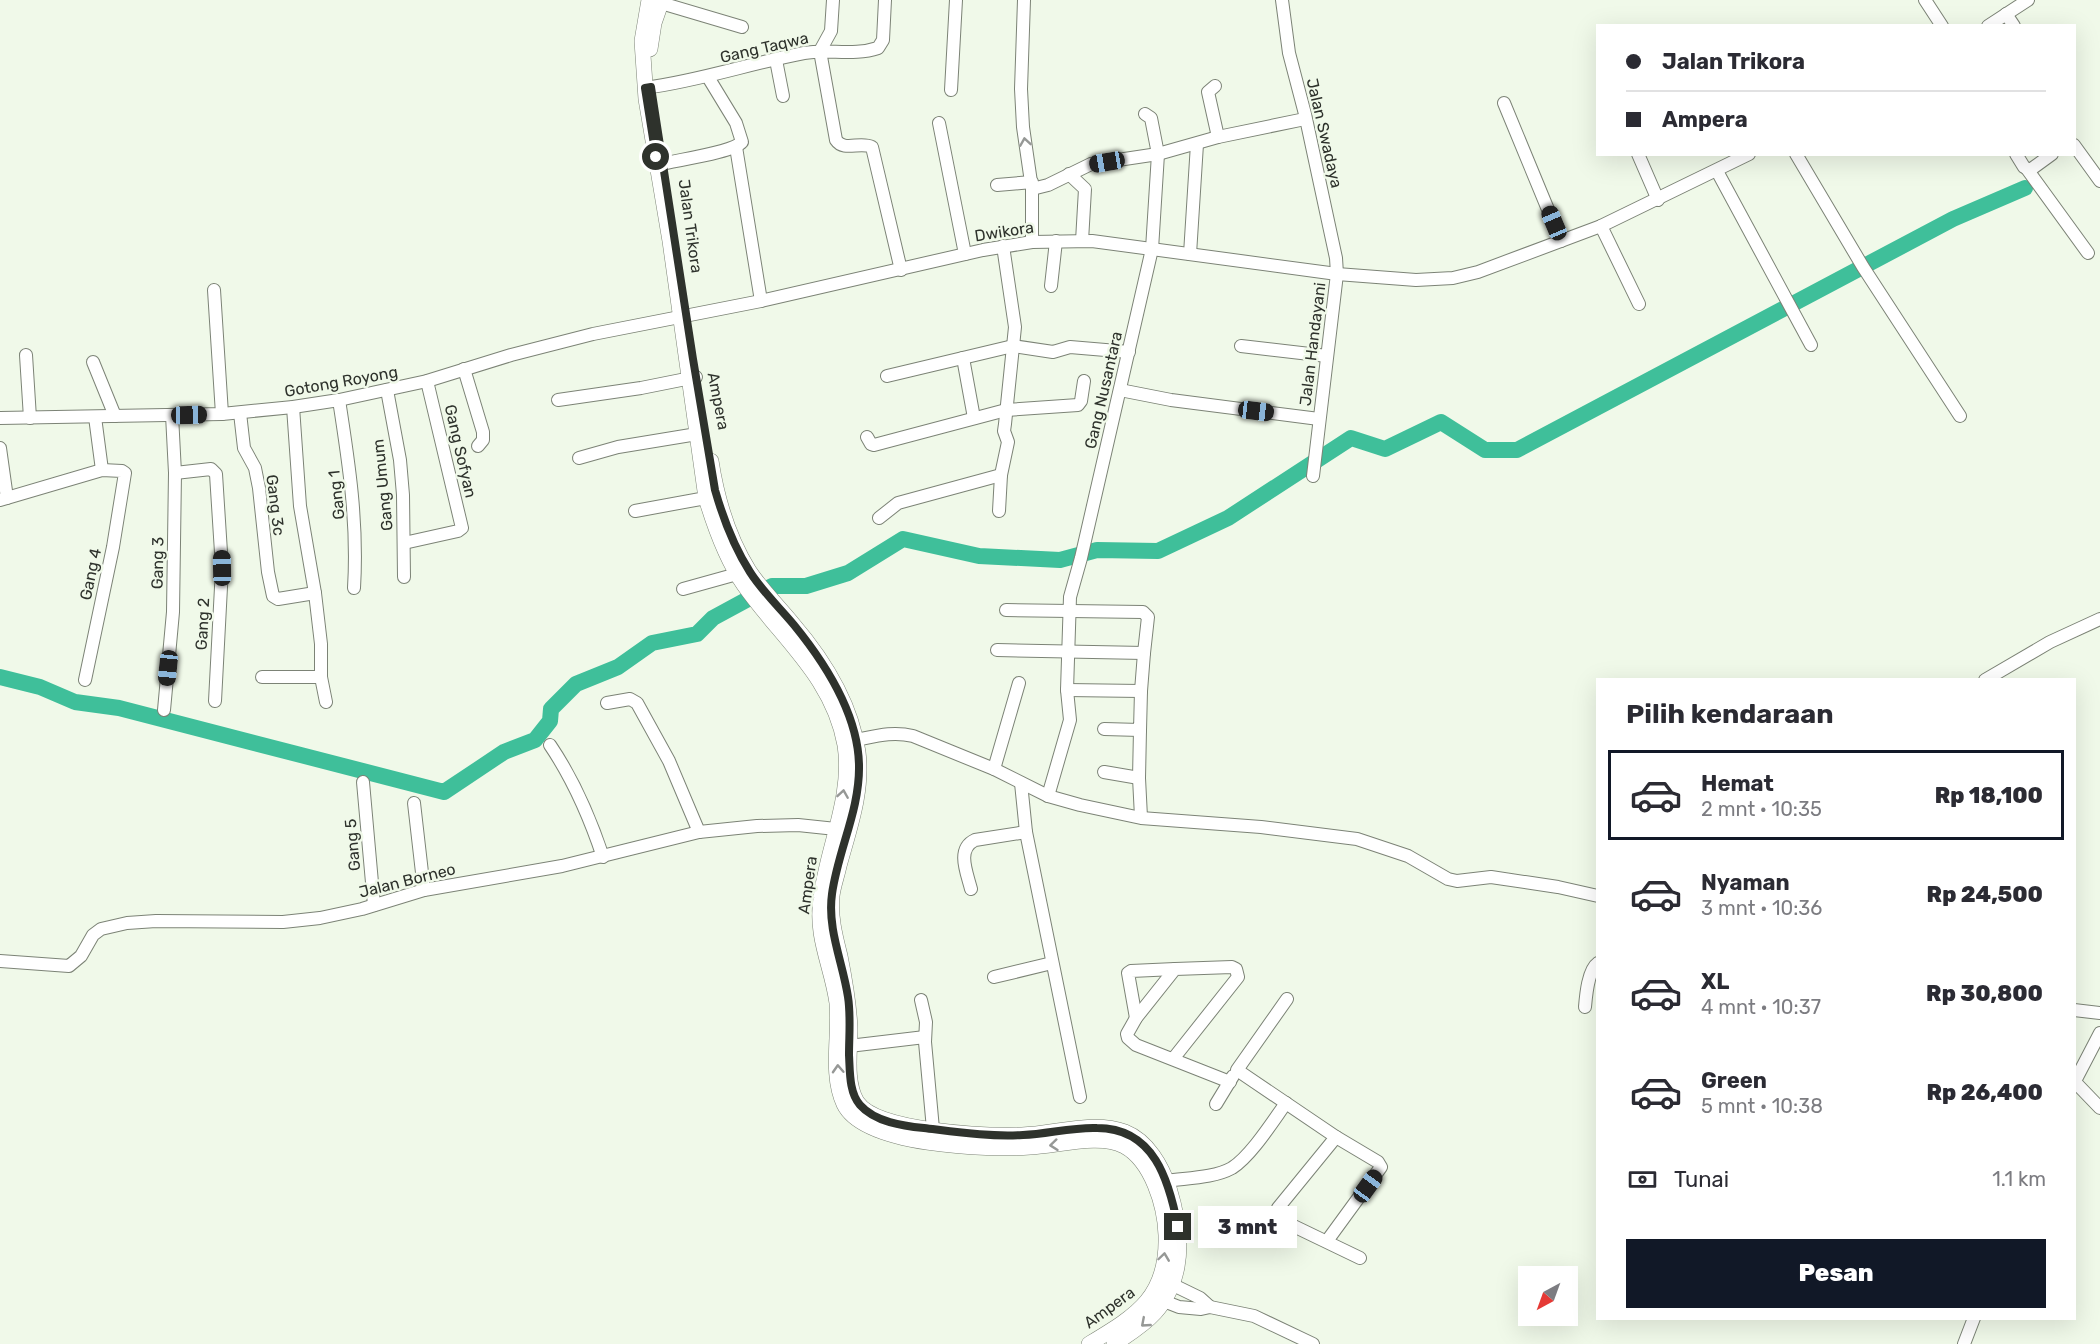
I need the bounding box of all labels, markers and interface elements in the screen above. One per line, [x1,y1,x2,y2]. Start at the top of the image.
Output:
street label: Gang Taqwa [718,28,810,67]
text: Jalan Trikora [1662,48,1805,75]
street label: Jalan Swadaya [1303,76,1346,190]
text: Ampera [1662,106,1748,133]
one-way arrow [1020,137,1032,147]
route start [642,143,669,170]
car [1088,150,1126,174]
street label: Jalan Trikora [675,178,706,274]
car [1539,203,1569,243]
street label: Dwikora [973,217,1035,246]
street label: Jalan Handayani [1295,281,1329,407]
street label: Gang Nusantara [1081,329,1126,451]
street label: Gotong Royong [283,362,399,401]
street label: Ampera [704,371,733,431]
car [1237,400,1275,422]
street label: Gang Sofyan [441,403,480,500]
car [171,406,207,424]
street label: Gang Umum [368,438,397,532]
street label: Gang 1 [324,469,349,521]
street label: Gang 3c [262,473,289,537]
street label: Gang 3 [148,537,167,589]
street label: Gang 4 [76,546,105,602]
car [213,550,231,586]
street label: Gang 2 [192,597,213,651]
car [157,649,179,687]
text: Pilih kendaraan [1626,698,1834,730]
icon: car [1629,768,1683,822]
text: Hemat [1701,770,1774,797]
text: Rp 18,100 [1935,782,2043,809]
one-way arrow [836,790,849,800]
text: 2 mnt · 10:35 [1701,797,1822,821]
street label: Gang 5 [341,818,364,872]
street label: Ampera [794,855,821,915]
street label: Jalan Borneo [357,859,457,902]
icon: car [1629,867,1683,921]
text: Nyaman [1701,869,1790,896]
text: Rp 24,500 [1927,881,2043,908]
text: 3 mnt · 10:36 [1701,896,1822,920]
icon: car [1629,966,1683,1020]
text: XL [1701,968,1729,995]
text: Rp 30,800 [1926,980,2043,1007]
text: 4 mnt · 10:37 [1701,995,1821,1019]
one-way arrow [831,1064,844,1073]
icon: car [1629,1065,1683,1119]
text: Green [1701,1067,1767,1094]
text: Rp 26,400 [1926,1079,2043,1106]
text: 5 mnt · 10:38 [1701,1094,1823,1118]
one-way arrow [1049,1138,1058,1151]
icon: cash [1626,1163,1659,1196]
car [1350,1166,1386,1206]
text: Tunai [1674,1166,1729,1193]
text: 1.1 km [1992,1167,2046,1191]
callout: 3 mnt [1199,1206,1298,1248]
route end [1164,1213,1191,1240]
text: 3 mnt [1218,1215,1277,1239]
button: Pesan [1626,1239,2046,1308]
one-way arrow [1157,1252,1170,1261]
north arrow [1518,1266,1578,1326]
map controls [1518,1266,1578,1326]
street label: Ampera [1080,1283,1138,1332]
one-way arrow [1141,1315,1152,1326]

